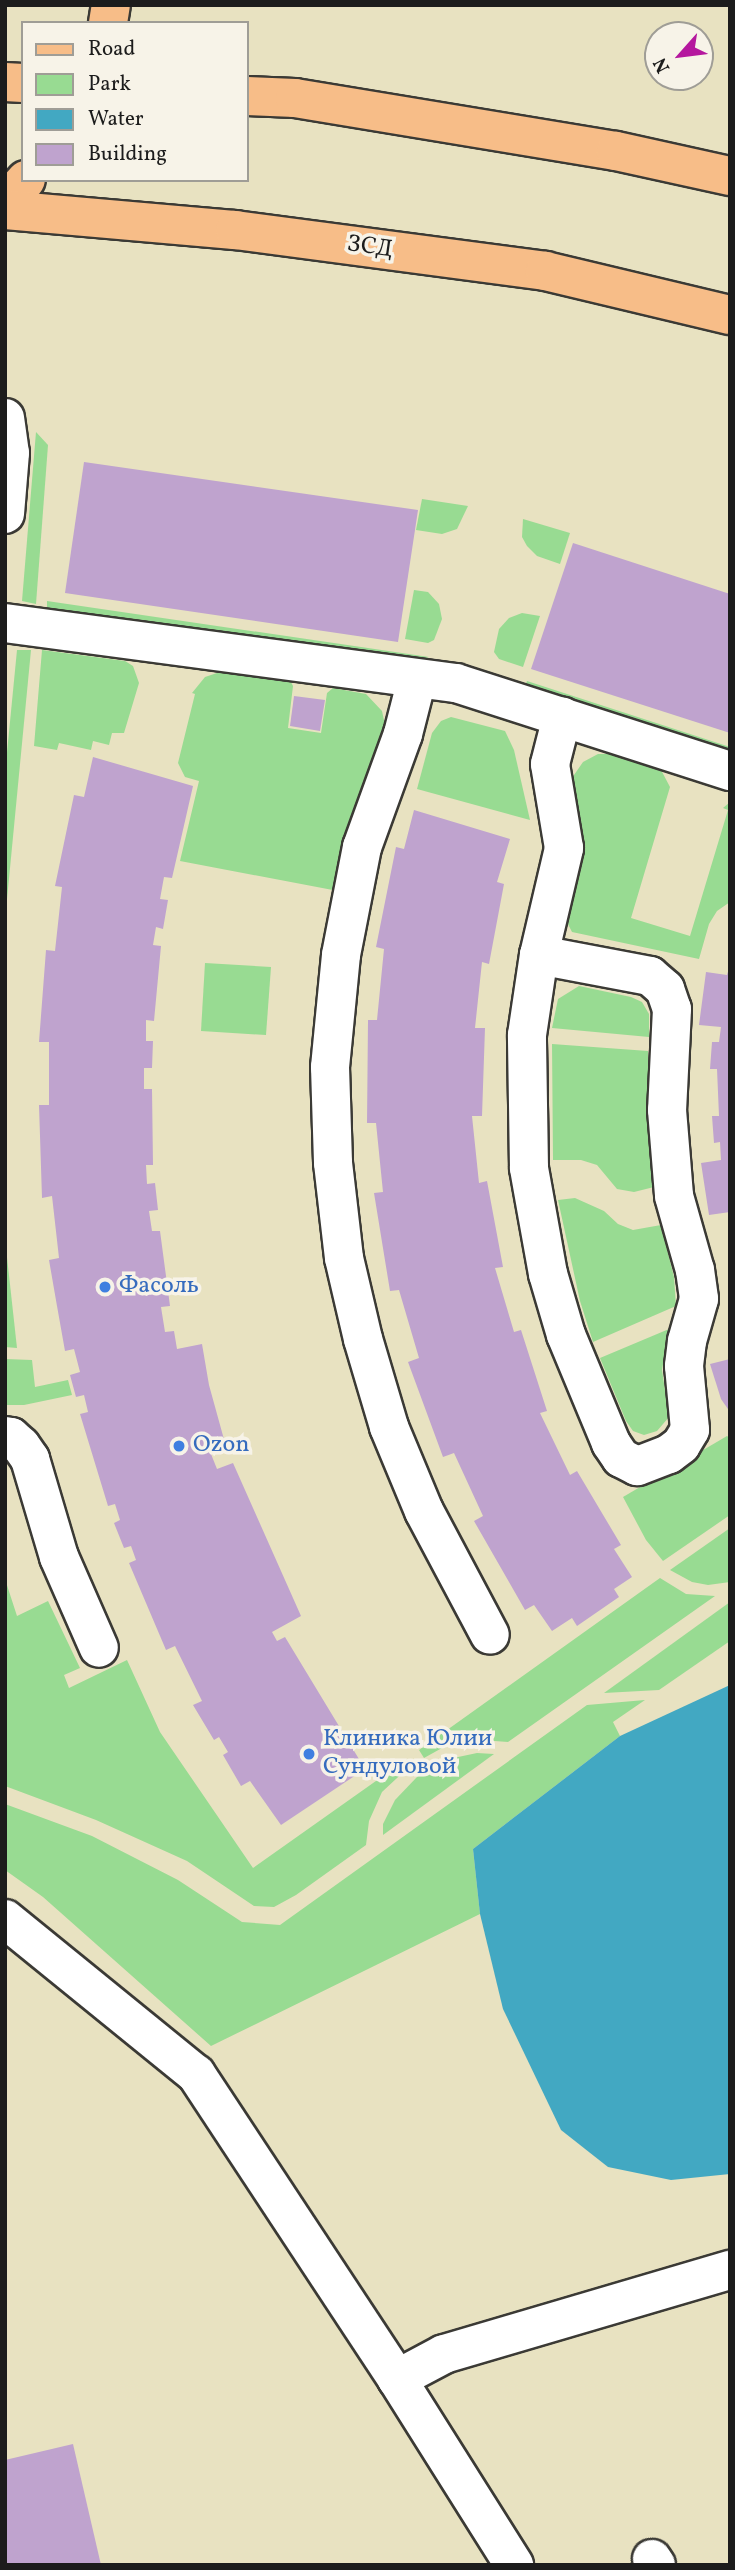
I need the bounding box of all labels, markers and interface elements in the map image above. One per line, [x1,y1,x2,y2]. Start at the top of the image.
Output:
legend [21,21,248,182]
north arrow [644,21,714,91]
text: Road [88,35,135,64]
text: N [648,53,677,77]
text: Park [88,70,131,99]
text: Water [88,105,144,134]
text: Building [88,140,167,169]
street label: ЗСД [345,231,395,265]
place label: Фасоль [119,1273,199,1301]
marker: Фасоль [97,1279,113,1295]
place label: Ozon [193,1432,250,1460]
marker: Ozon [171,1438,187,1454]
place label: Клиника Юлии Сундуловой [323,1726,492,1782]
marker: Клиника Юлии Сундуловой [301,1746,317,1762]

